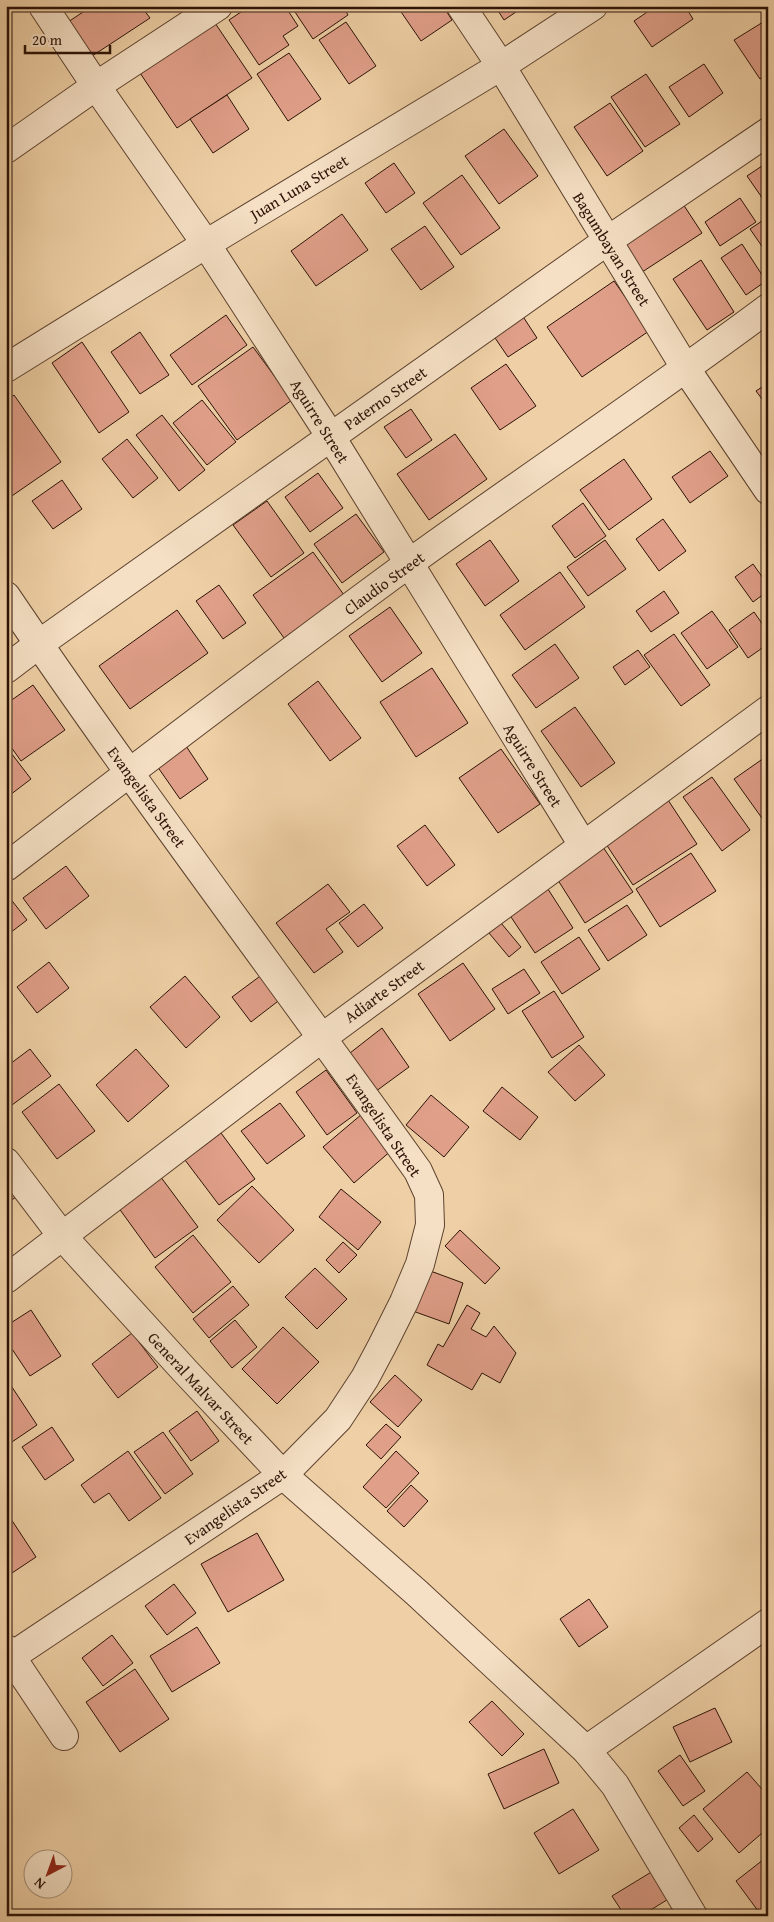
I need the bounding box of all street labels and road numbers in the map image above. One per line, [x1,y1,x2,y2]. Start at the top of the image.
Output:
street label: Juan Luna Street [244,148,353,227]
street label: Bagumbayan Street [567,187,657,311]
street label: Paterno Street [338,360,432,436]
street label: Aguirre Street [285,374,356,468]
street label: Claudio Street [339,545,430,621]
street label: Aguirre Street [498,718,569,812]
street label: Evangelista Street [102,741,192,853]
street label: Adiarte Street [339,953,429,1028]
street label: Evangelista Street [340,1068,428,1182]
street label: General Malvar Street [142,1326,260,1450]
street label: Evangelista Street [179,1461,291,1550]

